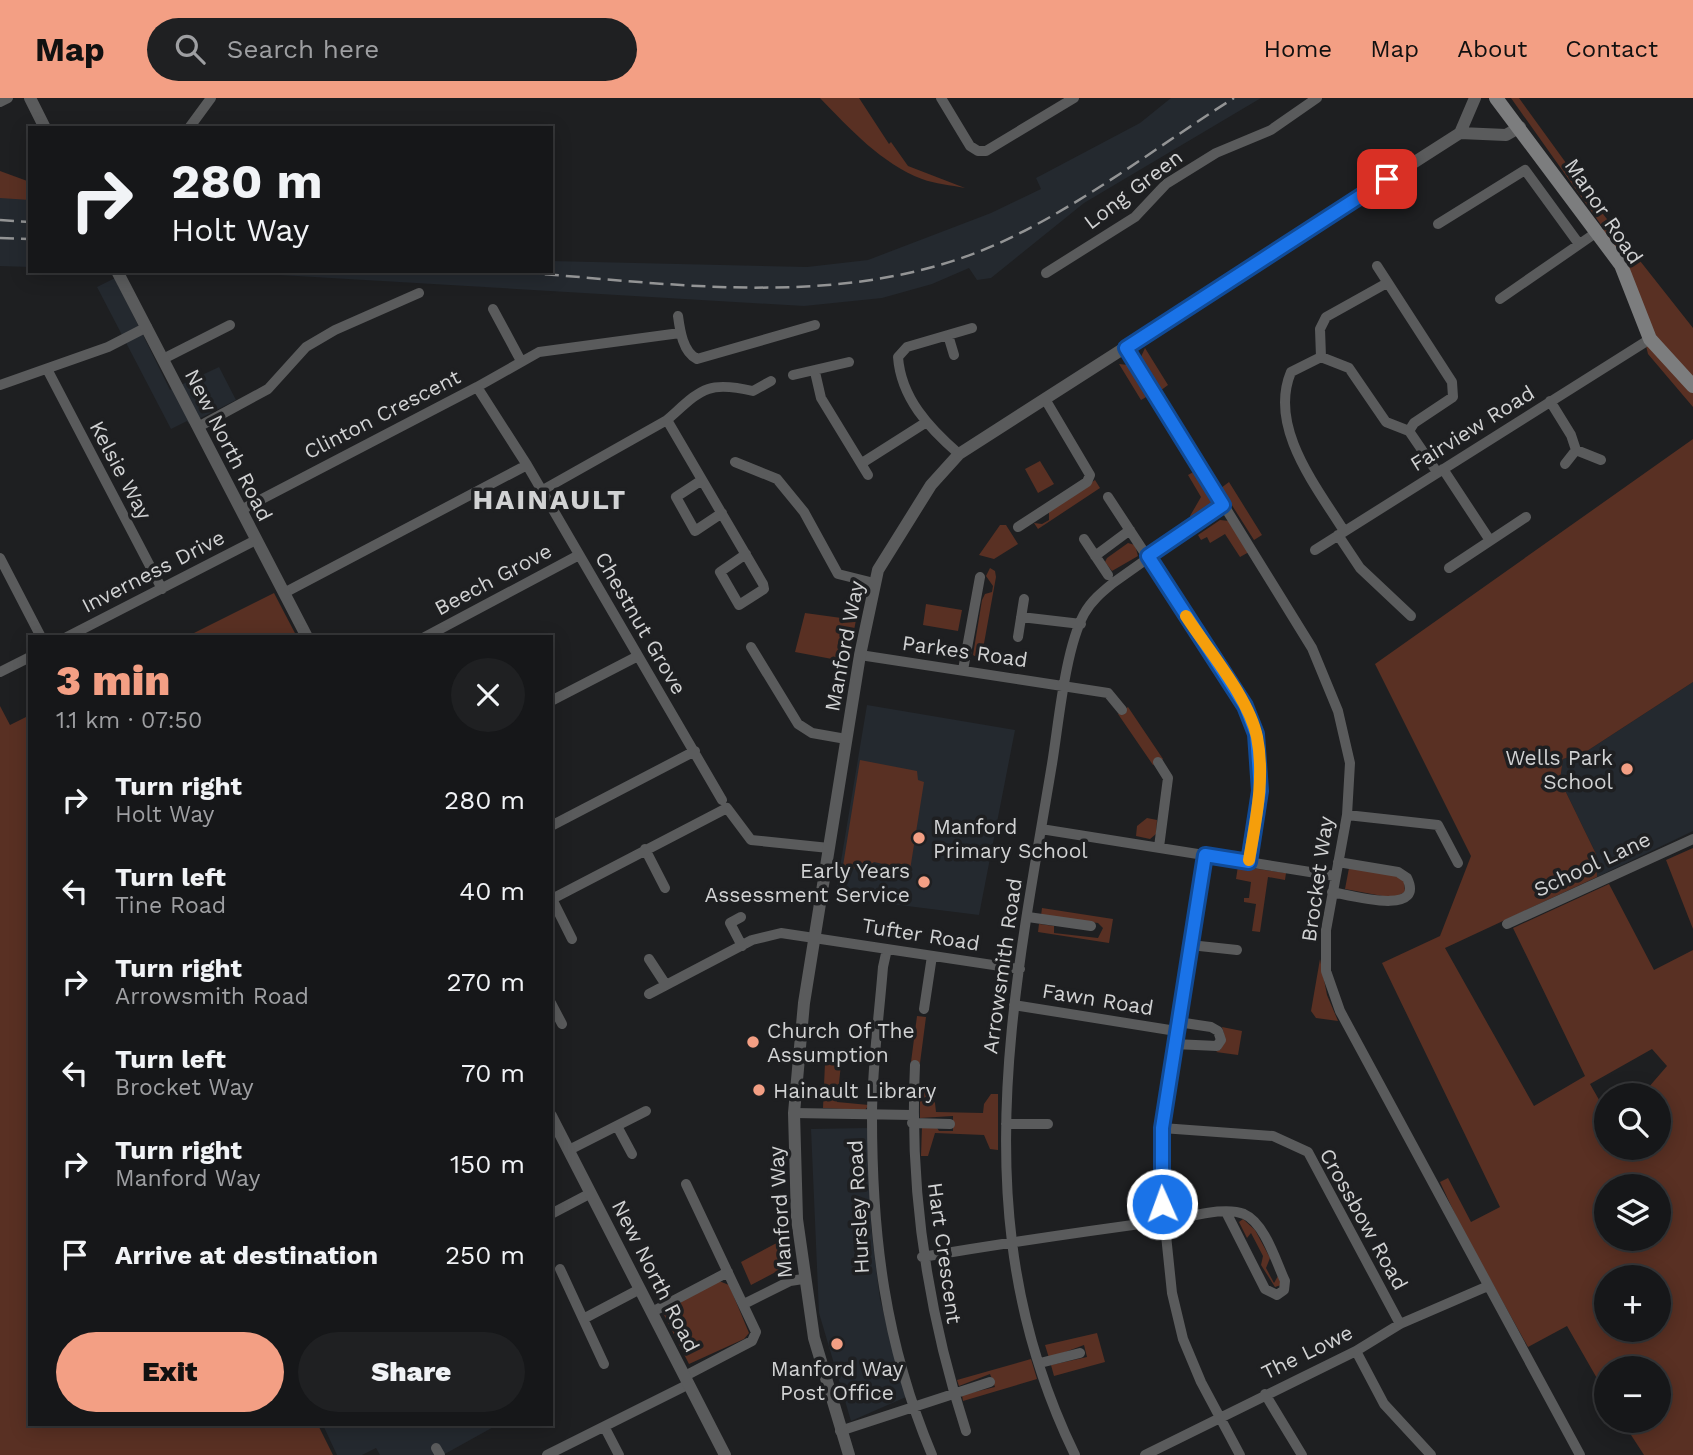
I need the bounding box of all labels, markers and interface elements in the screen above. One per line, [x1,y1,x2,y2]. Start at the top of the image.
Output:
search box [147,18,637,81]
text: Map [35,30,105,69]
icon: search [171,30,209,68]
text: Search here [227,34,379,64]
text: Home [1264,35,1332,63]
text: Map [1370,35,1419,63]
text: About [1457,35,1527,63]
text: Contact [1565,35,1658,63]
street label: Long Green [1079,144,1187,234]
pin [1357,149,1417,209]
text: 280 m [171,152,323,210]
icon: right [56,154,147,245]
street label: Manor Road [1560,154,1648,268]
icon: arrive [1368,160,1406,198]
text: Holt Way [171,211,309,249]
street label: Clinton Crescent [300,364,465,464]
street label: New North Road [180,365,278,525]
street label: Fairview Road [1405,380,1539,476]
street label: Kelsie Way [85,416,158,524]
district label: HAINAULT [473,483,627,516]
street label: Inverness Drive [77,524,229,618]
street label: Beech Grove [430,538,556,620]
street label: Chestnut Grove [590,547,692,699]
street label: Manford Way [819,578,869,713]
street label: Parkes Road [901,630,1029,672]
text: 3 min [56,656,170,705]
button: close [451,658,525,732]
text: 1.1 km · 07:50 [56,707,202,734]
place label: Wells Park School [1505,745,1614,794]
marker: Wells Park School [1619,761,1635,777]
text: Turn right [115,771,242,801]
icon: right [56,781,94,819]
text: 280 m [444,785,525,815]
text: Holt Way [115,801,214,828]
place label: Manford Primary School [933,814,1088,863]
street label: Brocket Way [1296,814,1338,943]
street label: School Lane [1530,826,1654,902]
marker: Manford Primary School [911,830,927,846]
place label: Early Years Assessment Service [704,858,910,907]
text: Turn left [115,862,226,892]
icon: left [56,872,94,910]
marker: Early Years Assessment Service [916,874,932,890]
text: 40 m [459,876,525,906]
street label: Arrowsmith Road [977,877,1027,1055]
text: Tine Road [115,892,226,919]
street label: Tufter Road [860,912,982,956]
text: Turn right [115,953,242,983]
icon: right [56,963,94,1001]
text: 270 m [446,967,525,997]
street label: Fawn Road [1041,978,1155,1020]
text: Arrowsmith Road [115,983,309,1010]
place label: Church Of The Assumption [767,1018,915,1067]
marker: Church Of The Assumption [745,1034,761,1050]
text: Turn left [115,1044,226,1074]
icon: left [56,1054,94,1092]
text: 70 m [461,1058,525,1088]
text: Brocket Way [115,1074,254,1101]
place label: Hainault Library [773,1078,937,1103]
marker: Hainault Library [751,1082,767,1098]
map controls [1594,1083,1671,1433]
button: search [1594,1083,1671,1160]
text: Turn right [115,1135,242,1165]
street label: Hursley Road [842,1139,874,1275]
street label: Crossbow Road [1315,1144,1413,1294]
icon: right [56,1145,94,1183]
street label: Manford Way [763,1145,797,1279]
text: 150 m [450,1149,525,1179]
text: Manford Way [115,1165,260,1192]
position arrow [1125,1167,1199,1241]
button: layers [1594,1174,1671,1251]
street label: Hart Crescent [923,1181,967,1325]
street label: New North Road [607,1196,705,1356]
icon: arrive [56,1236,94,1274]
text: Arrive at destination [115,1240,378,1270]
text: 250 m [445,1240,525,1270]
button: + [1594,1265,1671,1342]
street label: The Lowe [1257,1319,1357,1385]
button: Exit [56,1332,284,1412]
button: Share [298,1332,525,1412]
marker: Manford Way Post Office [829,1336,845,1352]
place label: Manford Way Post Office [771,1356,903,1405]
button: − [1594,1356,1671,1433]

